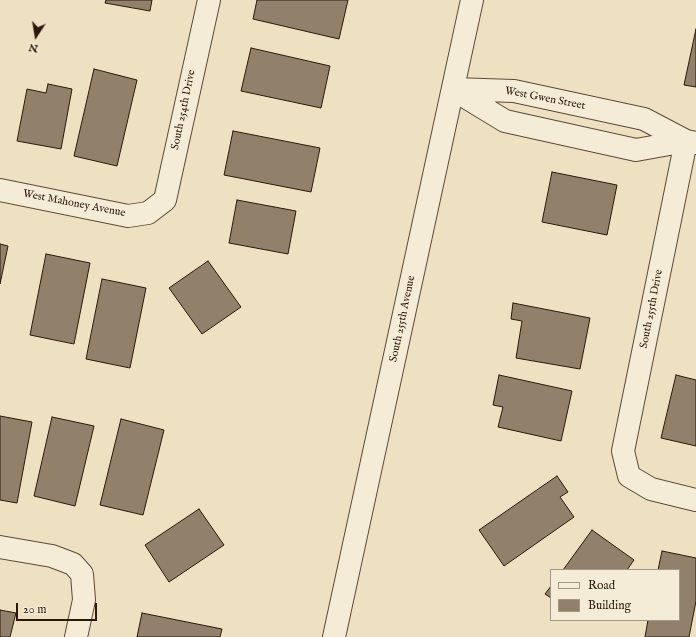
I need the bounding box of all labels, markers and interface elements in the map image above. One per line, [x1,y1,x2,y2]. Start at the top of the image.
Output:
north arrow [16,16,56,56]
text: N [27,40,40,56]
street label: South 254th Drive [169,69,199,151]
street label: West Gwen Street [504,85,586,113]
street label: West Mahoney Avenue [22,188,126,220]
street label: South 255th Drive [638,268,666,350]
street label: South 255th Avenue [387,275,419,363]
legend [550,569,680,621]
text: Road [588,578,615,593]
scale bar [18,595,99,621]
text: Building [588,598,631,613]
text: 20 m [23,602,46,617]

